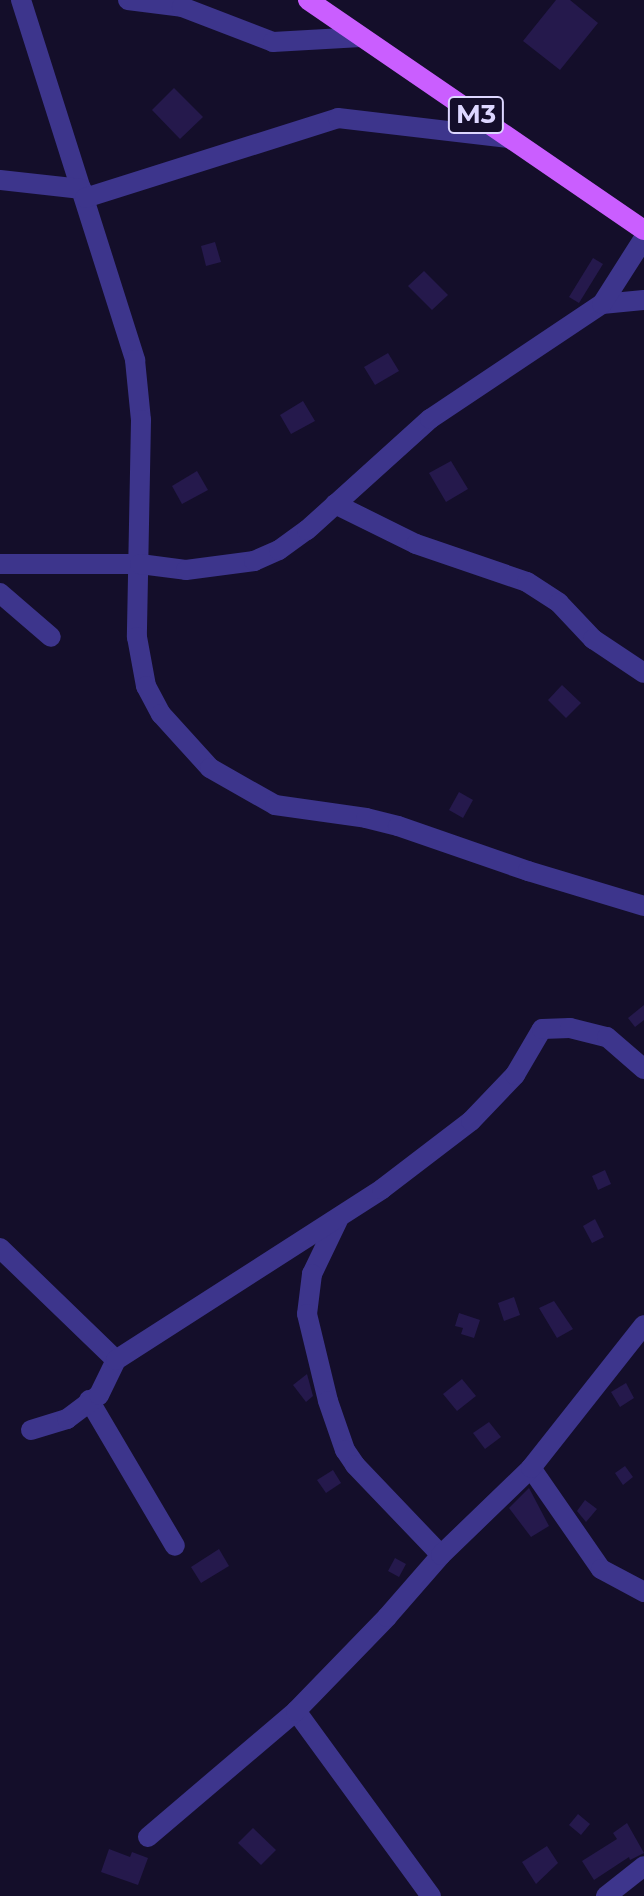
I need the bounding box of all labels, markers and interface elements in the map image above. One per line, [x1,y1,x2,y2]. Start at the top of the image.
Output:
road number: M3 [446,93,506,137]

